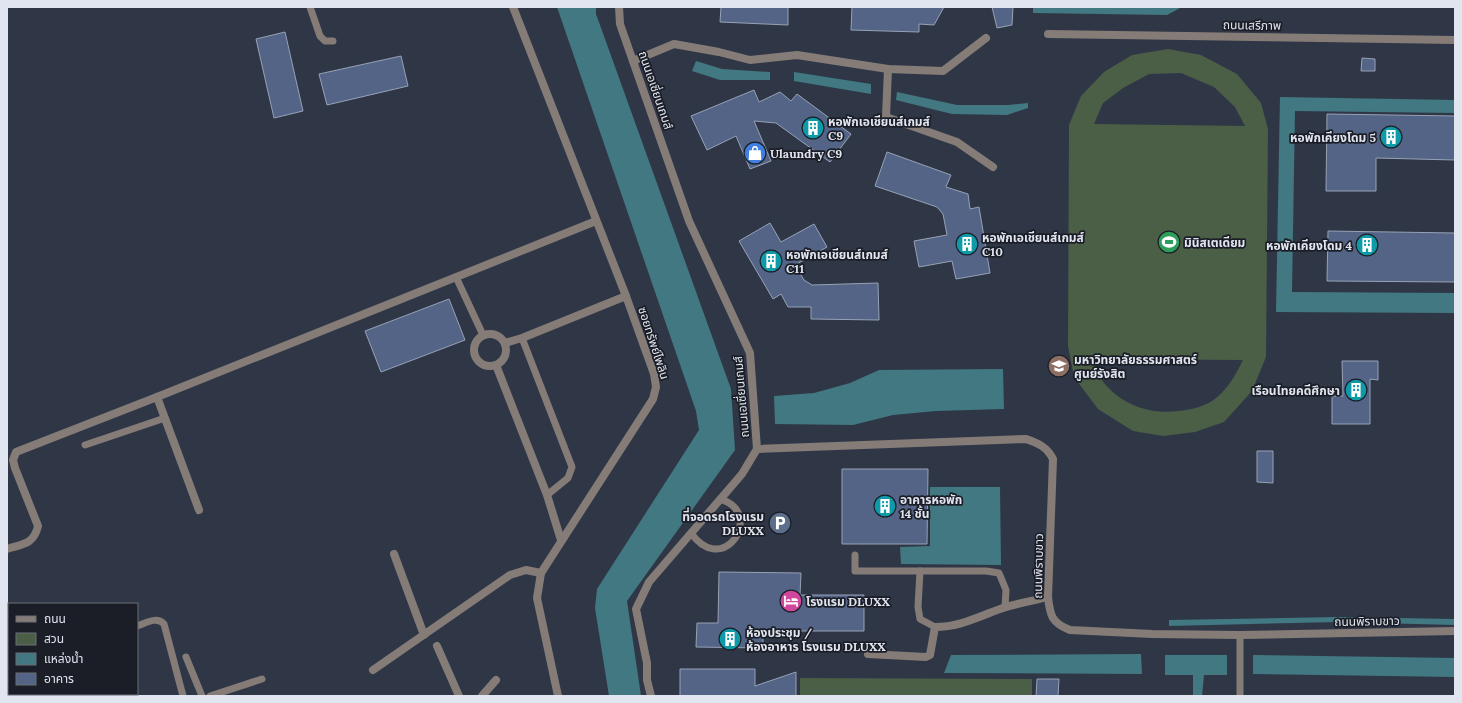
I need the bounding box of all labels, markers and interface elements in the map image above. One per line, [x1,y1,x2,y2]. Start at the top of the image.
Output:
street label: ถนนเสรีภาพ [1223,17,1281,33]
street label: ถนนเอเซี่ยนเกมส์ [636,49,677,131]
place label: หอพักเอเชียนส์เกมส์ C9 [828,114,930,143]
building icon: หอพักเอเชียนส์เกมส์ C9 [800,115,826,141]
building icon: หอพักเคียงโดม 5 [1378,124,1404,150]
place label: หอพักเคียงโดม 5 [1290,130,1377,145]
shop icon: Ulaundry C9 [742,140,768,166]
place label: Ulaundry C9 [770,146,842,161]
sports icon: มินิสเตเดียม [1156,229,1182,255]
place label: หอพักเอเชียนส์เกมส์ C10 [982,230,1084,259]
building icon: หอพักเอเชียนส์เกมส์ C10 [954,231,980,257]
building icon: หอพักเคียงโดม 4 [1354,232,1380,258]
place label: มินิสเตเดียม [1184,235,1245,250]
place label: หอพักเคียงโดม 4 [1266,238,1352,253]
place label: หอพักเอเชียนส์เกมส์ C11 [786,247,888,276]
building icon: หอพักเอเชียนส์เกมส์ C11 [758,248,784,274]
street label: ซอยทรัพย์ไพลิน [635,305,673,381]
place label: มหาวิทยาลัยธรรมศาสตร์ ศูนย์รังสิต [1074,352,1197,382]
school or university icon: มหาวิทยาลัยธรรมศาสตร์ ศูนย์รังสิต [1046,353,1072,379]
street label: ถนนเอเซี่ยนเกมส์ [729,355,752,438]
building icon: เรือนไทยคดีศึกษา [1343,377,1369,403]
place label: เรือนไทยคดีศึกษา [1251,383,1340,398]
place label: อาคารหอพัก 14 ชั้น [900,492,962,521]
building icon: อาคารหอพัก 14 ชั้น [872,493,898,519]
place label: ที่จอดรถโรงแรม DLUXX [682,507,765,538]
parking icon: ที่จอดรถโรงแรม DLUXX [767,510,793,536]
street label: ถนนพิราบขาว [1030,533,1046,599]
hotel icon: โรงแรม DLUXX [778,588,804,614]
place label: โรงแรม DLUXX [806,594,891,609]
legend [8,603,138,695]
text: ถนน [44,611,66,626]
street label: ถนนพิราบขาว [1334,613,1400,629]
place label: ห้องประชุม / ห้องอาหาร โรงแรม DLUXX [746,625,886,654]
building icon: ห้องประชุม / ห้องอาหาร โรงแรม DLUXX [717,626,743,652]
text: สวน [44,631,64,646]
text: แหล่งน้ำ [44,650,83,666]
text: อาคาร [44,671,74,686]

